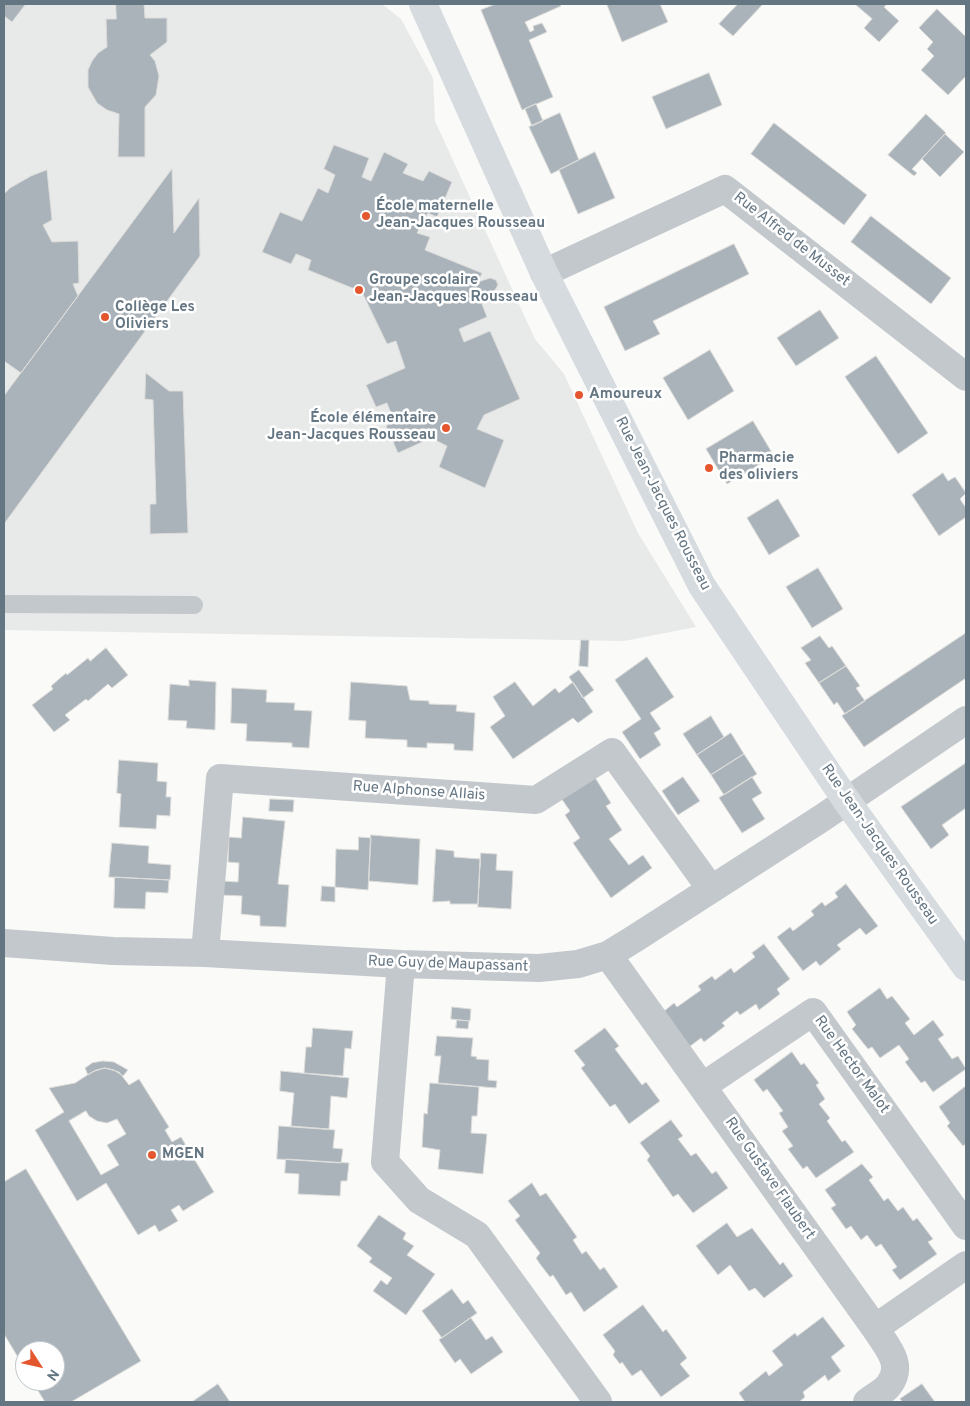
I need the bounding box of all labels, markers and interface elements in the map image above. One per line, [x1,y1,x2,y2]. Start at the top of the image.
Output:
street label: Rue Alfred de Musset [729,189,853,291]
place label: École maternelle Jean-Jacques Rousseau [376,198,545,233]
marker: École maternelle Jean-Jacques Rousseau [360,210,372,222]
place label: Groupe scolaire Jean-Jacques Rousseau [369,272,538,307]
marker: Groupe scolaire Jean-Jacques Rousseau [353,284,365,296]
place label: Collège Les Oliviers [115,299,195,334]
marker: Collège Les Oliviers [99,311,111,323]
place label: Amoureux [589,386,662,404]
marker: Amoureux [573,389,585,401]
place label: École élémentaire Jean-Jacques Rousseau [267,410,436,445]
street label: Rue Jean-Jacques Rousseau [610,414,714,594]
marker: École élémentaire Jean-Jacques Rousseau [440,422,452,434]
place label: Pharmacie des oliviers [719,450,799,485]
marker: Pharmacie des oliviers [703,462,715,474]
street label: Rue Jean-Jacques Rousseau [817,761,941,929]
street label: Rue Alphonse Allais [352,778,486,806]
street label: Rue Guy de Maupassant [367,953,529,977]
street label: Rue Hector Malot [810,1013,892,1117]
street label: Rue Gustave Flaubert [720,1114,818,1244]
place label: MGEN [162,1146,204,1164]
marker: MGEN [146,1149,158,1161]
north arrow [15,1341,65,1391]
text: N [42,1365,62,1383]

